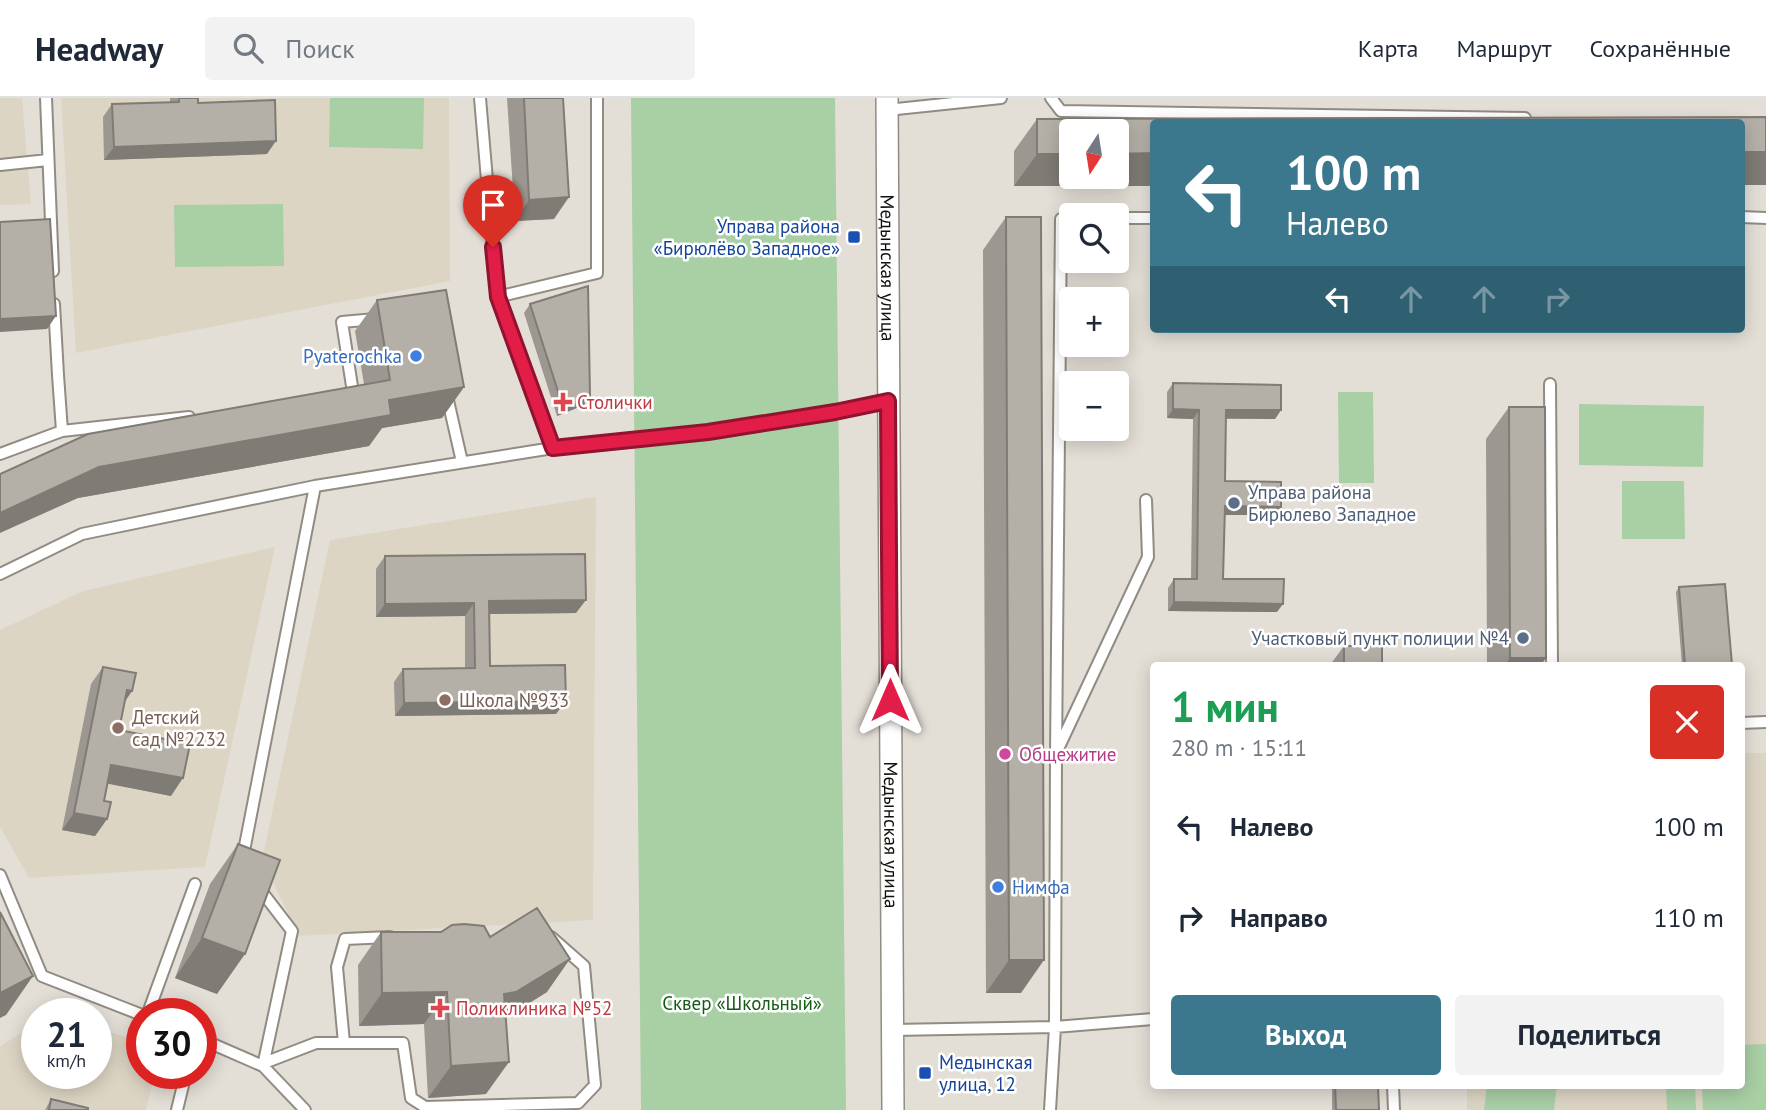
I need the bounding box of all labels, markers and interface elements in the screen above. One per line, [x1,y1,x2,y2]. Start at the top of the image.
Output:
search box [205,17,695,80]
text: Headway [35,27,163,70]
icon: search [229,29,267,67]
text: Поиск [285,32,355,65]
text: Карта [1358,33,1418,64]
text: Маршрут [1456,33,1551,64]
text: Сохранённые [1589,33,1731,64]
north arrow [1059,119,1129,189]
map controls [1059,119,1129,441]
text: 100 m [1286,140,1421,204]
icon: left [1171,147,1262,238]
pin [463,175,523,247]
icon: arrive [474,186,512,224]
street label: Медынская улица [876,194,900,342]
text: Налево [1286,202,1389,244]
button: search [1059,203,1129,273]
place label: Управа района «Бирюлёво Западное» [654,214,840,260]
marker: Управа района «Бирюлёво Западное» [846,229,862,245]
icon: left [1319,280,1357,318]
icon: ahead [1392,280,1430,318]
icon: ahead [1465,280,1503,318]
icon: right [1538,280,1576,318]
button: + [1059,287,1129,357]
place label: Pyaterochka [303,344,402,368]
marker: Pyaterochka [408,348,424,364]
button: − [1059,371,1129,441]
place label: Столички [577,390,653,414]
marker: Столички [555,394,571,410]
place label: Управа района Бирюлево Западное [1248,480,1416,526]
marker: Управа района Бирюлево Западное [1226,495,1242,511]
place label: Участковый пункт полиции №4 [1251,626,1509,650]
marker: Участковый пункт полиции №4 [1515,630,1531,646]
position arrow [853,663,927,737]
text: 1 мин [1171,679,1279,734]
button: close [1650,685,1724,759]
place label: Школа №933 [459,688,569,712]
marker: Школа №933 [437,692,453,708]
place label: Детский сад №2232 [132,705,226,751]
marker: Детский сад №2232 [110,720,126,736]
text: 280 m · 15:11 [1171,733,1307,762]
place label: Общежитие [1019,742,1117,766]
marker: Общежитие [997,746,1013,762]
street label: Медынская улица [879,761,904,909]
icon: left [1171,808,1209,846]
text: Налево [1230,810,1314,843]
text: 100 m [1653,810,1724,843]
place label: Нимфа [1012,875,1070,899]
marker: Нимфа [990,879,1006,895]
icon: right [1171,899,1209,937]
text: Направо [1230,901,1328,934]
text: 110 m [1653,901,1724,934]
park label: Сквер «Школьный» [662,991,822,1015]
button: Выход [1171,995,1441,1075]
button: Поделиться [1455,995,1724,1075]
place label: Поликлиника №52 [456,996,612,1020]
speed limit sign: 30 [126,998,217,1089]
marker: Поликлиника №52 [430,998,450,1018]
text: 21 [47,1011,86,1057]
text: km/h [47,1049,86,1072]
place label: Медынская улица, 12 [939,1050,1032,1096]
marker: Медынская улица, 12 [917,1065,933,1081]

